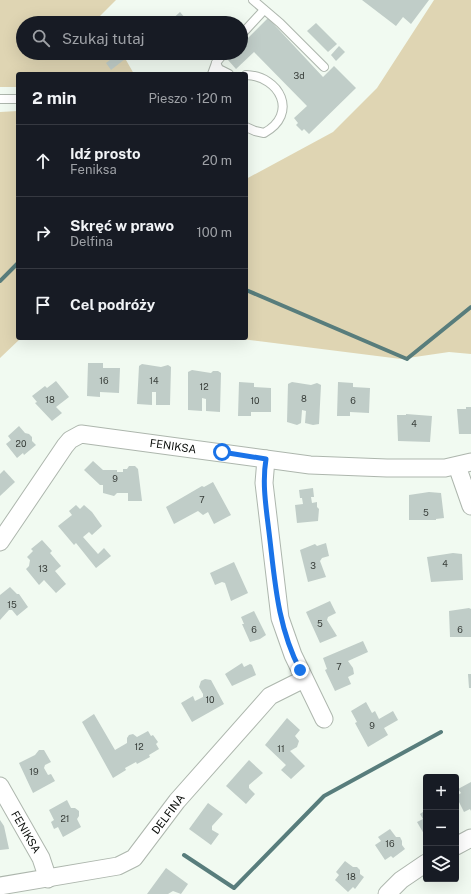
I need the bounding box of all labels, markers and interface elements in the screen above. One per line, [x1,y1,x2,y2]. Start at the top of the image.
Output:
search box [16,16,248,60]
icon: search [30,27,52,49]
text: Szukaj tutaj [62,30,145,47]
house number: 3d [293,70,305,81]
text: 2 min [32,88,77,108]
text: Pieszo · 120 m [149,91,232,106]
text: Idź prosto [70,145,141,162]
icon: ahead [32,150,54,172]
text: 20 m [202,153,232,168]
text: Feniksa [70,162,117,177]
text: Skręć w prawo [70,217,174,234]
icon: right [32,222,54,244]
text: 100 m [196,225,232,240]
text: Delfina [70,234,113,249]
icon: arrive [32,294,54,316]
text: Cel podróży [70,296,155,313]
house number: 16 [99,375,109,386]
house number: 14 [149,375,159,386]
house number: 12 [199,381,209,392]
house number: 8 [301,393,307,404]
house number: 18 [45,394,55,405]
house number: 10 [250,395,260,406]
house number: 6 [350,395,356,406]
house number: 4 [411,418,417,429]
street label: FENIKSA [149,437,197,455]
house number: 20 [16,438,27,449]
route start [213,443,231,461]
house number: 9 [112,473,118,484]
house number: 7 [199,494,205,505]
house number: 5 [423,507,429,518]
house number: 4 [442,558,448,569]
house number: 3 [310,560,316,571]
house number: 13 [38,563,48,574]
house number: 15 [7,599,17,610]
house number: 5 [317,618,323,629]
house number: 6 [251,624,257,635]
house number: 6 [457,624,463,635]
route end [291,661,309,679]
house number: 7 [336,661,342,672]
house number: 10 [205,694,215,705]
house number: 9 [369,720,375,731]
house number: 12 [134,741,144,752]
house number: 11 [277,743,285,754]
house number: 19 [29,766,39,777]
map controls [423,774,459,882]
button: + [423,774,459,810]
street label: DELFINA [149,792,187,836]
street label: FENIKSA [9,809,43,856]
button: − [423,810,459,846]
house number: 21 [60,813,70,824]
house number: 16 [385,838,395,849]
button: layers [423,846,459,882]
house number: 18 [346,871,356,882]

